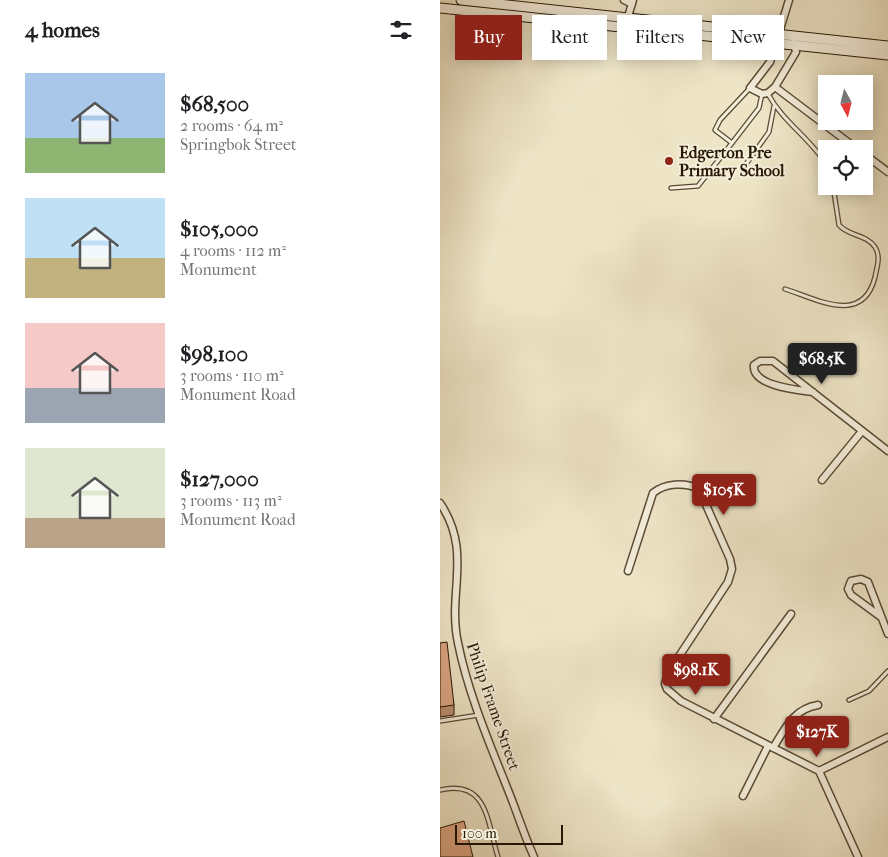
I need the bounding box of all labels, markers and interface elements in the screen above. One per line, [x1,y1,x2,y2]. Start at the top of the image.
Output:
chip: Buy [455,15,522,60]
chip: Rent [532,15,607,60]
chip: Filters [617,15,702,60]
chip: New [712,15,784,60]
icon: filters [387,16,415,44]
text: 4 homes [25,18,100,42]
north arrow [818,75,872,130]
map controls [818,75,873,195]
text: $68,500 [180,92,249,116]
icon: home [65,93,125,153]
text: 2 rooms · 64 m² [180,116,283,135]
text: Springbok Street [180,135,297,154]
button: locate [818,140,873,195]
place label: Edgerton Pre Primary School [679,143,785,181]
marker: Edgerton Pre Primary School [663,155,675,167]
text: $105,000 [180,217,259,241]
icon: home [65,218,125,278]
text: 4 rooms · 112 m² [180,241,286,260]
text: Monument [180,260,257,279]
text: $98,100 [180,342,248,366]
pin: $68.5K [781,342,863,385]
icon: home [65,343,125,403]
text: $68.5K [799,349,845,368]
text: 3 rooms · 110 m² [180,366,284,385]
text: Monument Road [180,385,296,404]
text: $127,000 [180,467,259,491]
icon: home [65,468,125,528]
pin: $105K [689,474,759,516]
text: $105K [703,480,745,499]
text: 3 rooms · 113 m² [180,491,281,510]
text: Monument Road [180,510,296,529]
street label: Philip Frame Street [463,640,524,773]
pin: $98.1K [655,654,737,696]
text: $98.1K [673,660,719,679]
pin: $127K [782,716,852,758]
text: $127K [796,722,838,741]
scale bar [455,822,562,845]
text: 100 m [462,825,497,842]

